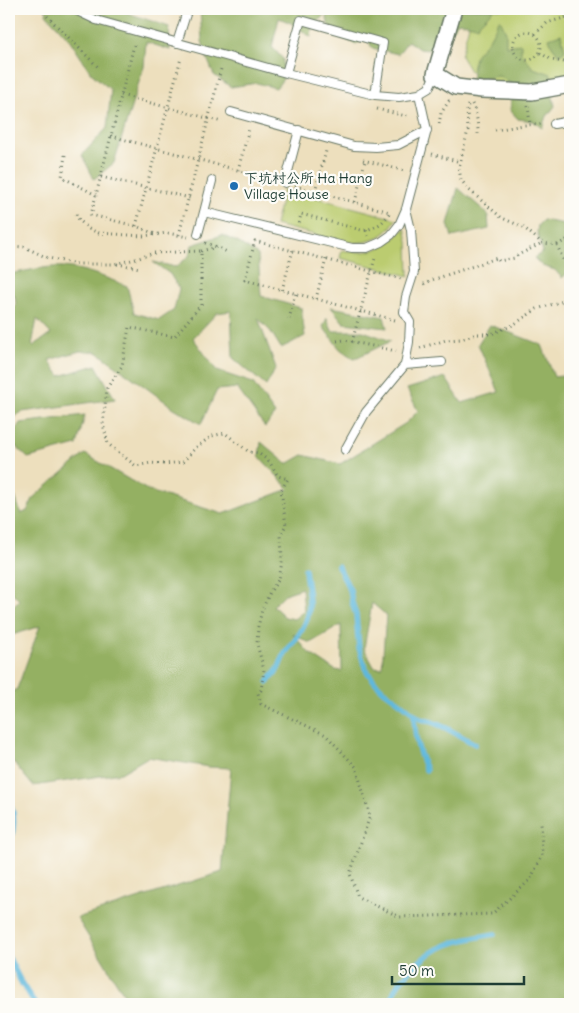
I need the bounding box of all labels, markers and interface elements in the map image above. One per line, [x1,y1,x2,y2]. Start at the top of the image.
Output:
place label: 下坑村公所 Ha Hang Village House [244,169,373,203]
marker: 下坑村公所 Ha Hang Village House [228,180,240,192]
scale bar [392,953,524,985]
text: 50 m [399,961,434,980]

